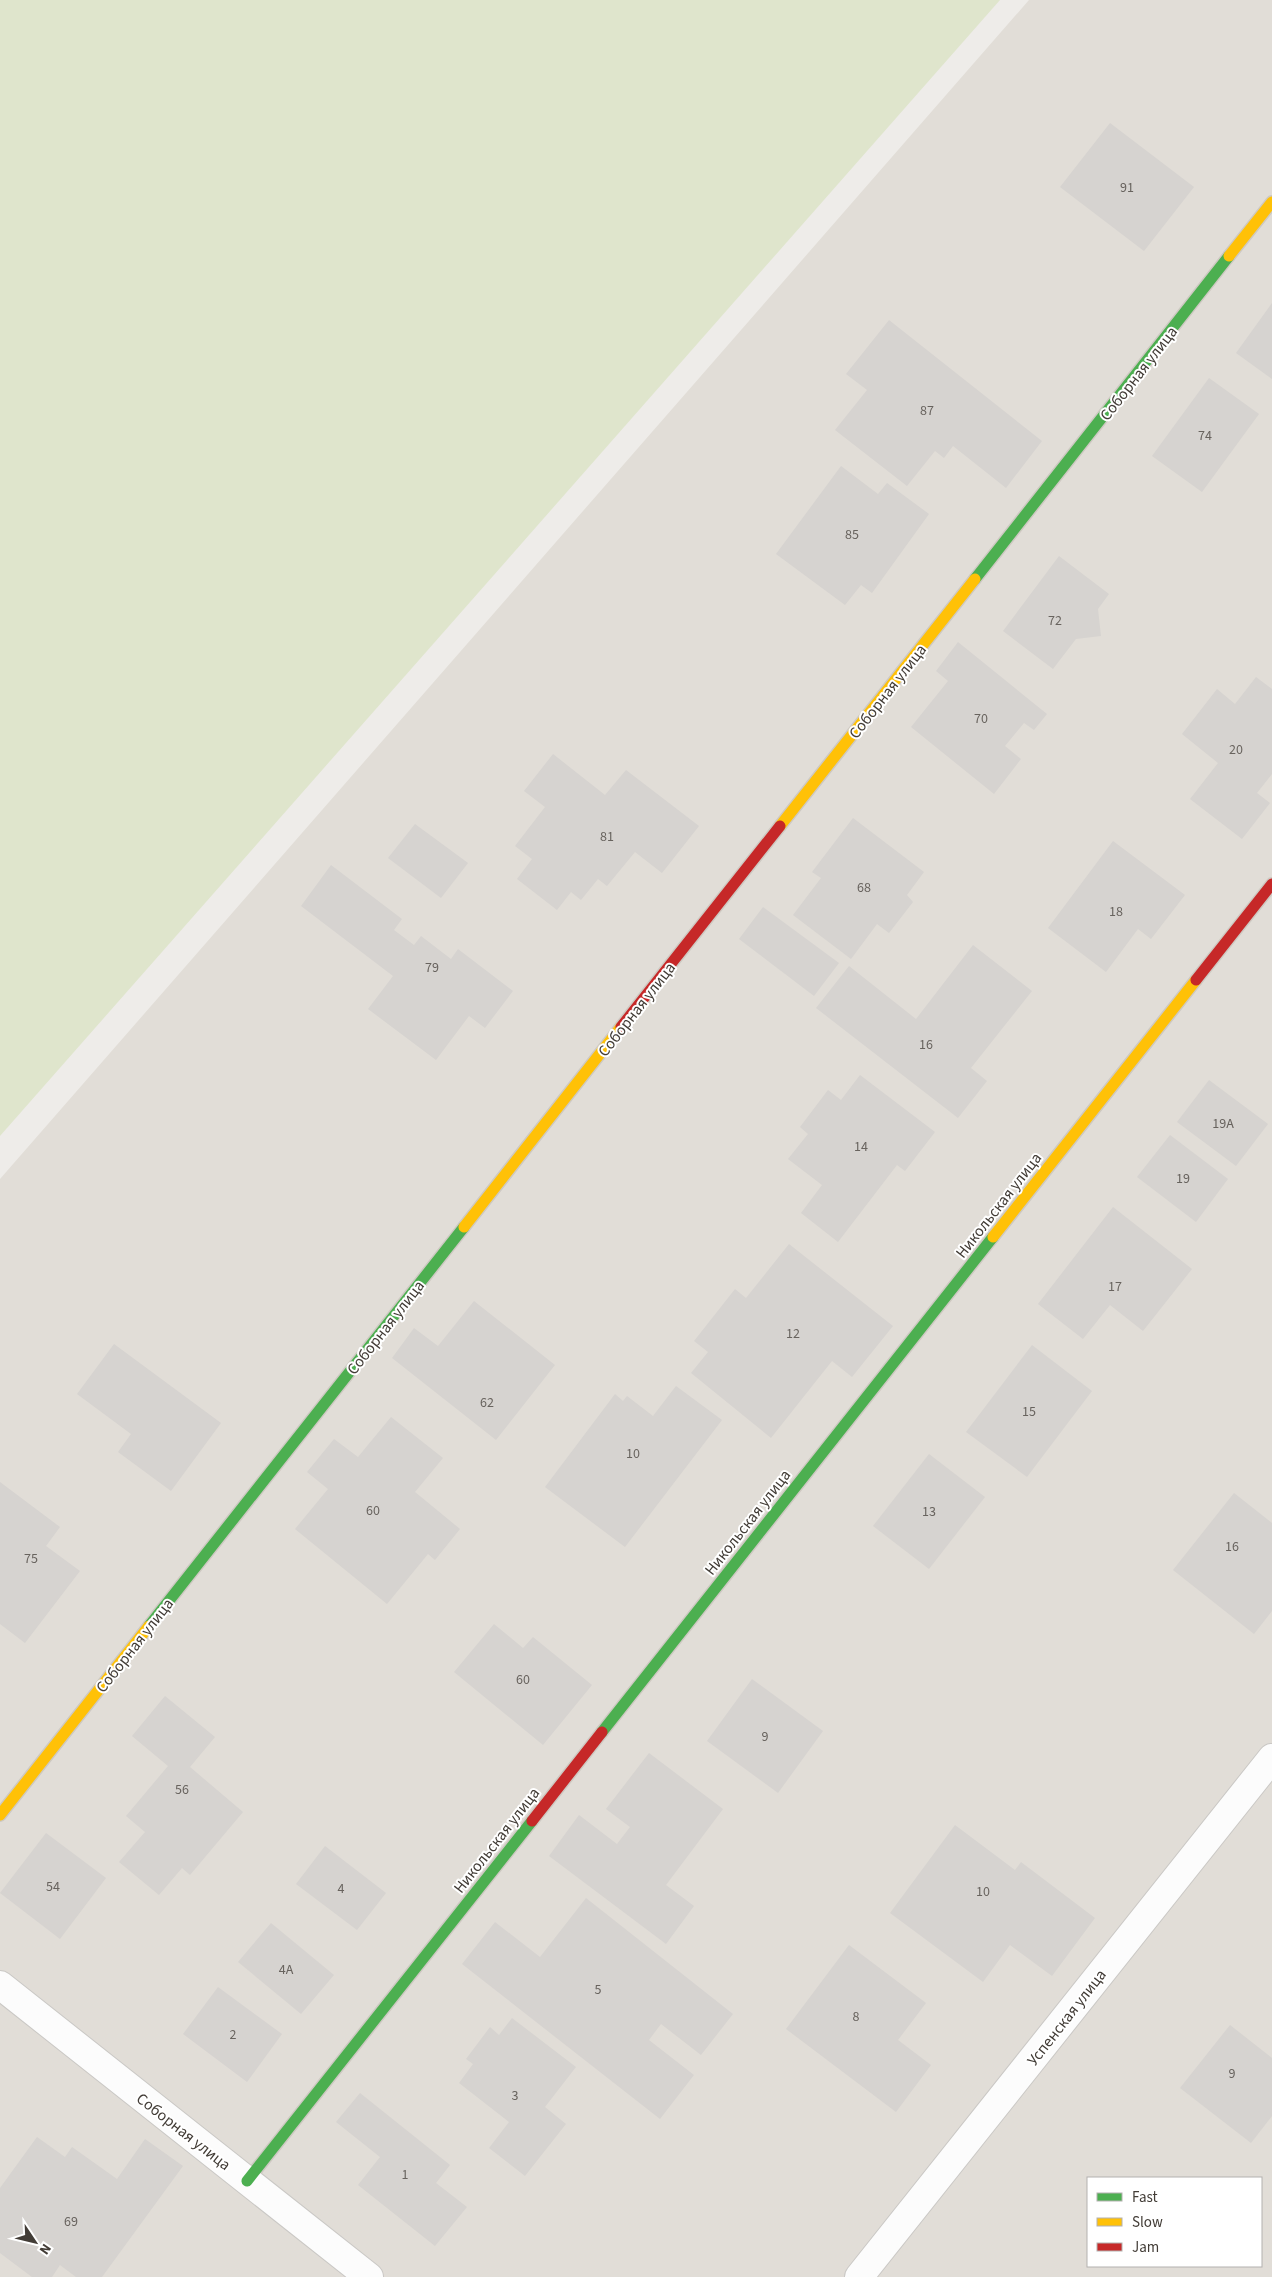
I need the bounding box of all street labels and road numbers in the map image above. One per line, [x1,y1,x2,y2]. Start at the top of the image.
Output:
street label: Соборная улица [1095,322,1183,426]
street label: Соборная улица [844,640,932,744]
street label: Соборная улица [593,958,681,1062]
street label: Никольская улица [951,1148,1047,1263]
street label: Соборная улица [342,1276,430,1380]
street label: Никольская улица [700,1465,796,1580]
street label: Соборная улица [91,1594,179,1698]
street label: Никольская улица [449,1783,545,1898]
street label: Успенская улица [1022,1965,1112,2071]
street label: Соборная улица [131,2088,235,2176]

